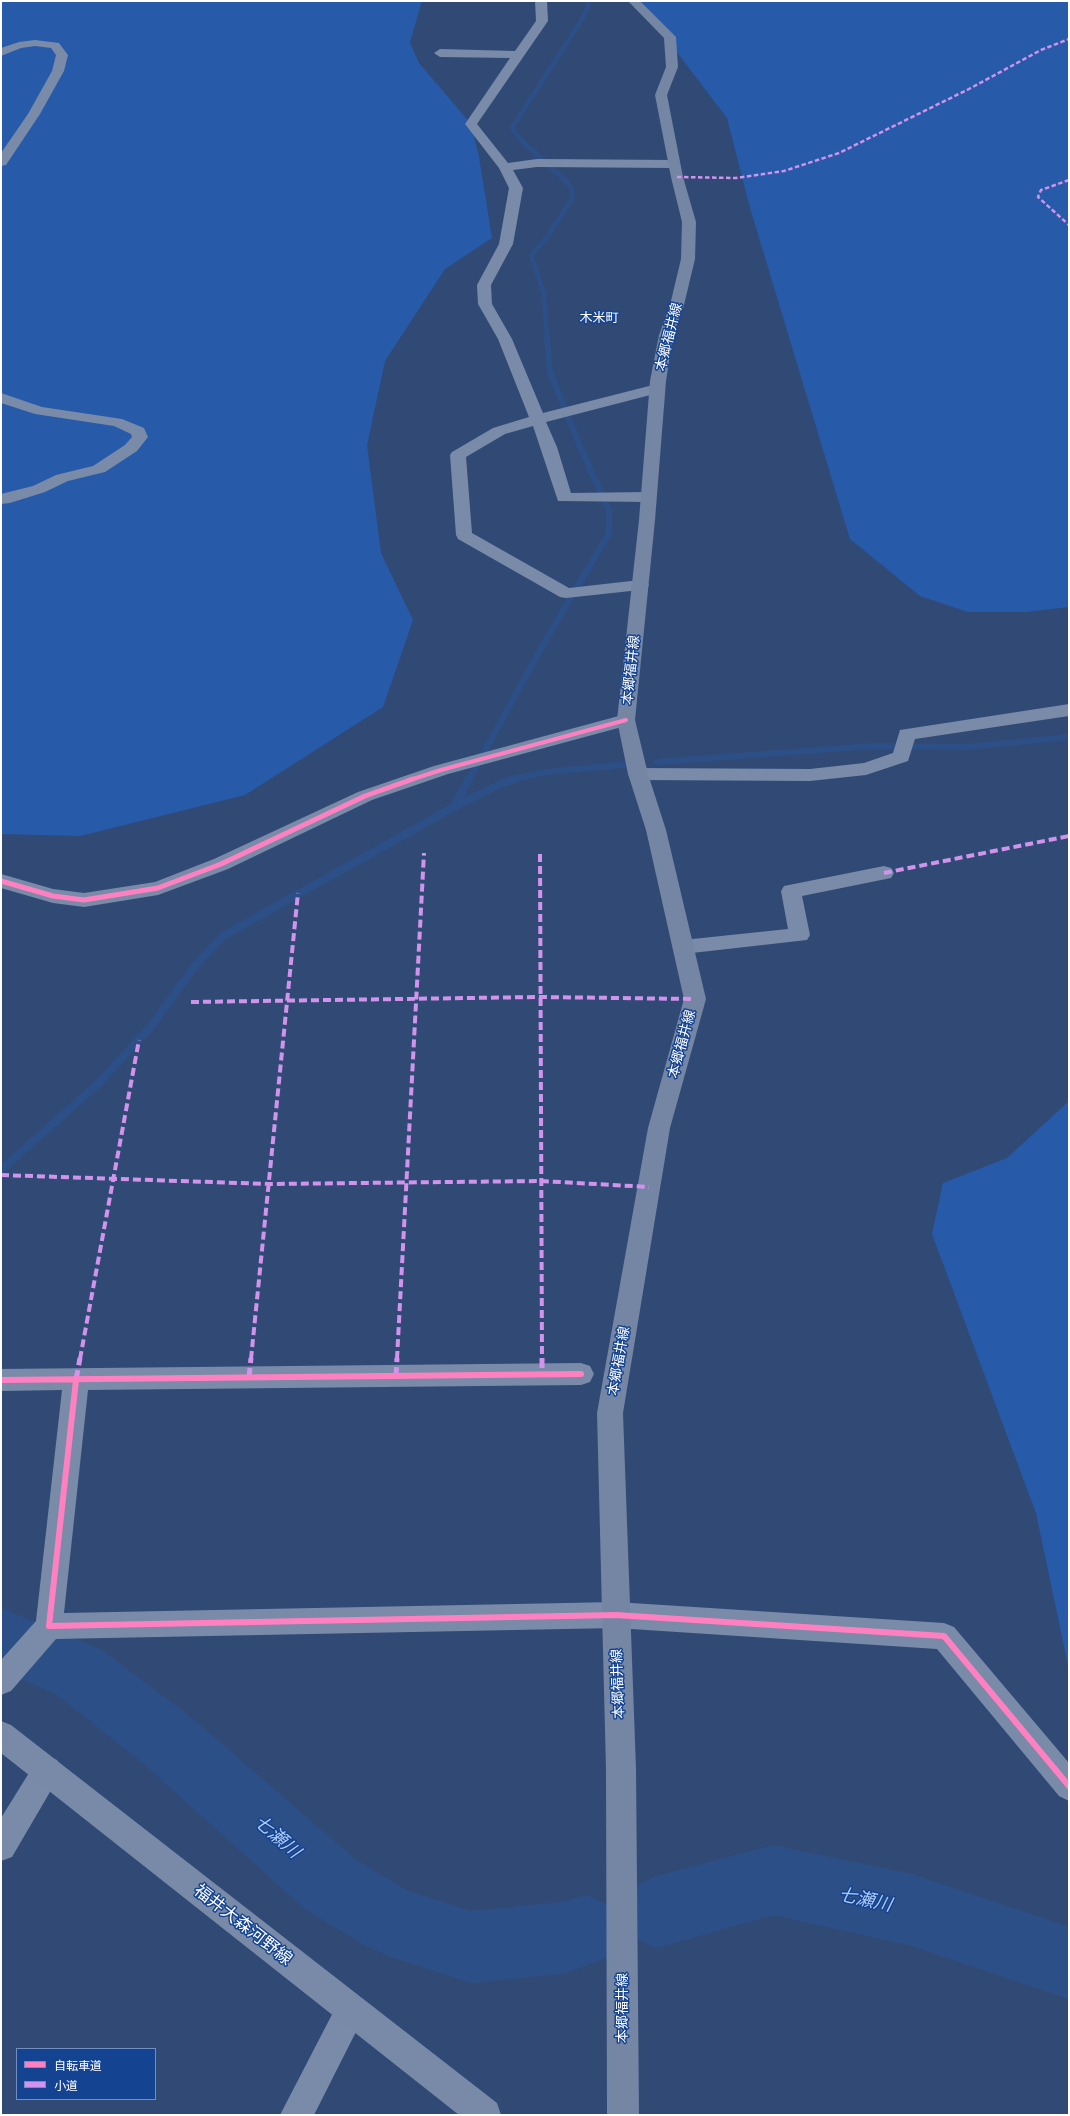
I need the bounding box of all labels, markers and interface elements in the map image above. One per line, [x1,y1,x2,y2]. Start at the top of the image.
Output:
street label: 本郷福井線 [652,301,686,373]
district label: 木米町 [580,310,618,326]
street label: 本郷福井線 [619,634,643,706]
street label: 本郷福井線 [665,1008,699,1080]
street label: 本郷福井線 [605,1325,633,1397]
street label: 本郷福井線 [608,1649,628,1719]
water label: 七瀬川 [250,1811,304,1863]
street label: 福井大森河野線 [190,1880,296,1970]
water label: 七瀬川 [836,1884,894,1916]
street label: 本郷福井線 [615,1973,631,2043]
legend [16,2048,156,2100]
text: 自転車道 [54,2059,102,2073]
text: 小道 [54,2079,78,2093]

